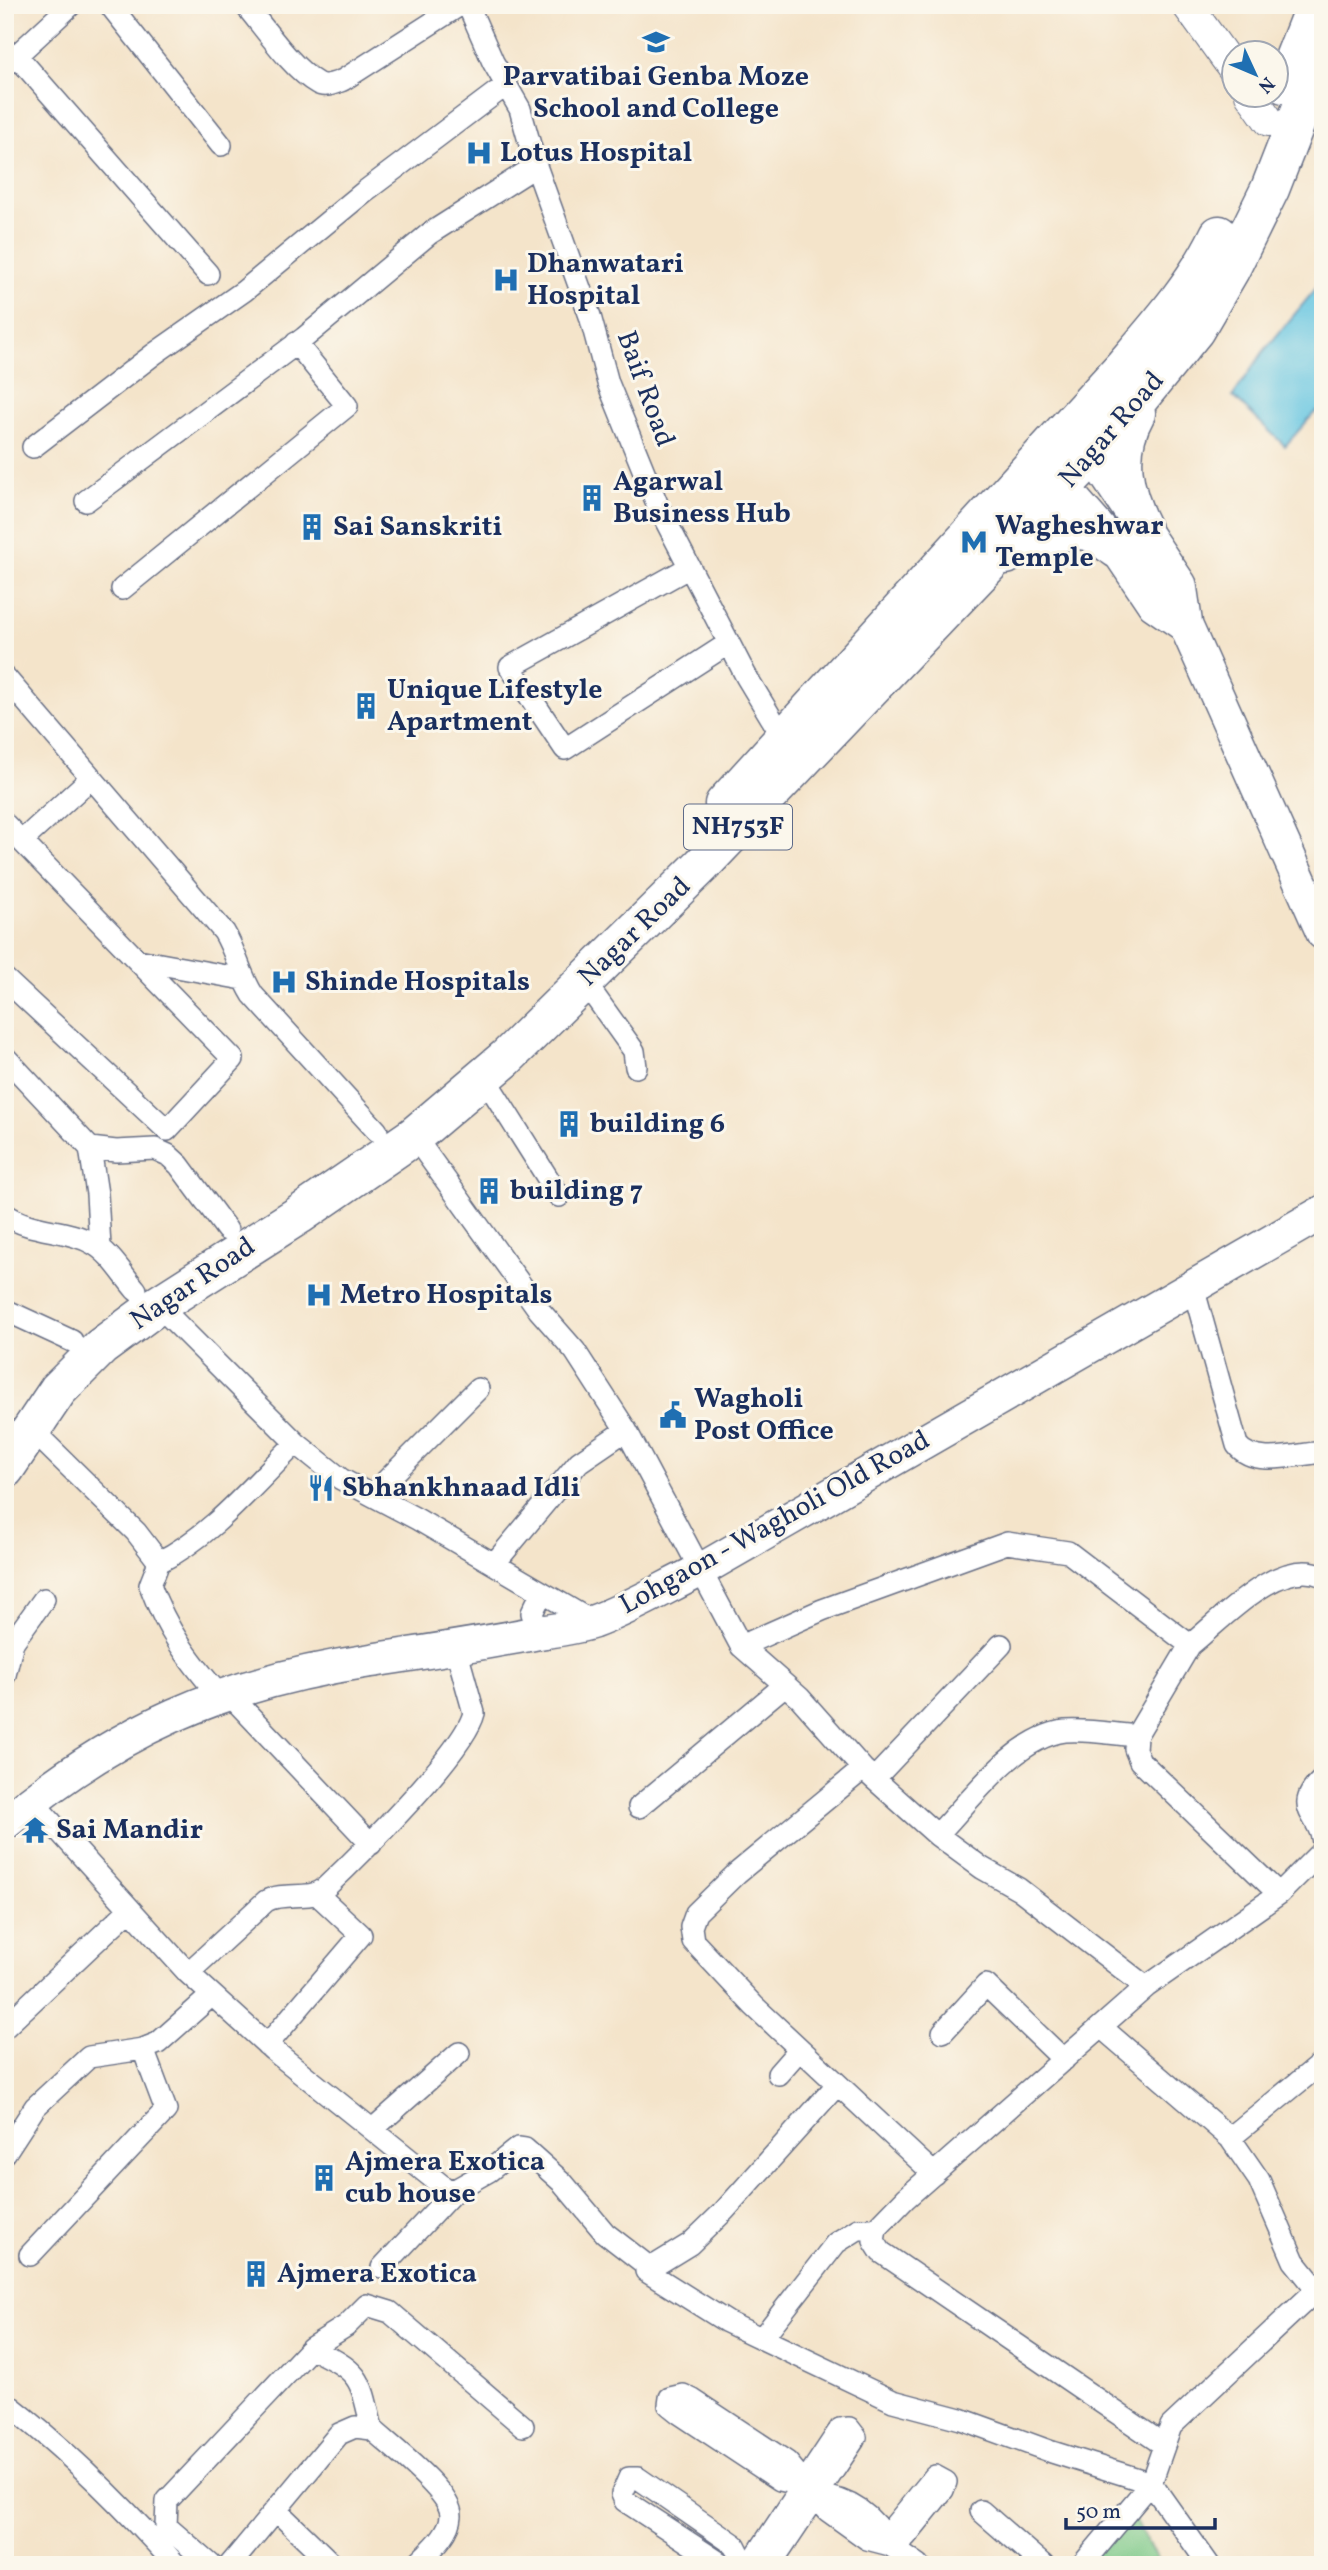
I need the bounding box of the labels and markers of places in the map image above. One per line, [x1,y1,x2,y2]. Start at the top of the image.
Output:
school or university icon: Parvatibai Genba Moze School and College [641,27,671,57]
place label: Parvatibai Genba Moze School and College [503,58,809,129]
place label: Lotus Hospital [500,134,692,173]
hospital icon: Lotus Hospital [464,138,494,168]
place label: Dhanwatari Hospital [527,245,684,316]
hospital icon: Dhanwatari Hospital [491,265,521,295]
place label: Agarwal Business Hub [613,463,791,534]
building icon: Agarwal Business Hub [577,483,607,513]
place label: Wagheshwar Temple [995,507,1164,578]
place label: Sai Sanskriti [333,508,502,547]
building icon: Sai Sanskriti [297,512,327,542]
metro station icon: Wagheshwar Temple [959,527,989,557]
place label: Unique Lifestyle Apartment [387,671,603,742]
building icon: Unique Lifestyle Apartment [351,691,381,721]
place label: Shinde Hospitals [305,963,530,1002]
hospital icon: Shinde Hospitals [269,967,299,997]
place label: building 6 [590,1105,725,1144]
building icon: building 6 [554,1109,584,1139]
place label: building 7 [510,1172,643,1211]
building icon: building 7 [474,1176,504,1206]
place label: Metro Hospitals [340,1276,552,1315]
hospital icon: Metro Hospitals [304,1280,334,1310]
place label: Wagholi Post Office [694,1380,834,1451]
public building icon: Wagholi Post Office [658,1400,688,1430]
place label: Sbhankhnaad Idli [342,1469,580,1508]
restaurant icon: Sbhankhnaad Idli [306,1473,336,1503]
place label: Sai Mandir [56,1811,203,1850]
temple icon: Sai Mandir [20,1815,50,1845]
place label: Ajmera Exotica cub house [345,2143,545,2214]
building icon: Ajmera Exotica cub house [309,2163,339,2193]
place label: Ajmera Exotica [277,2255,477,2294]
building icon: Ajmera Exotica [241,2259,271,2289]

